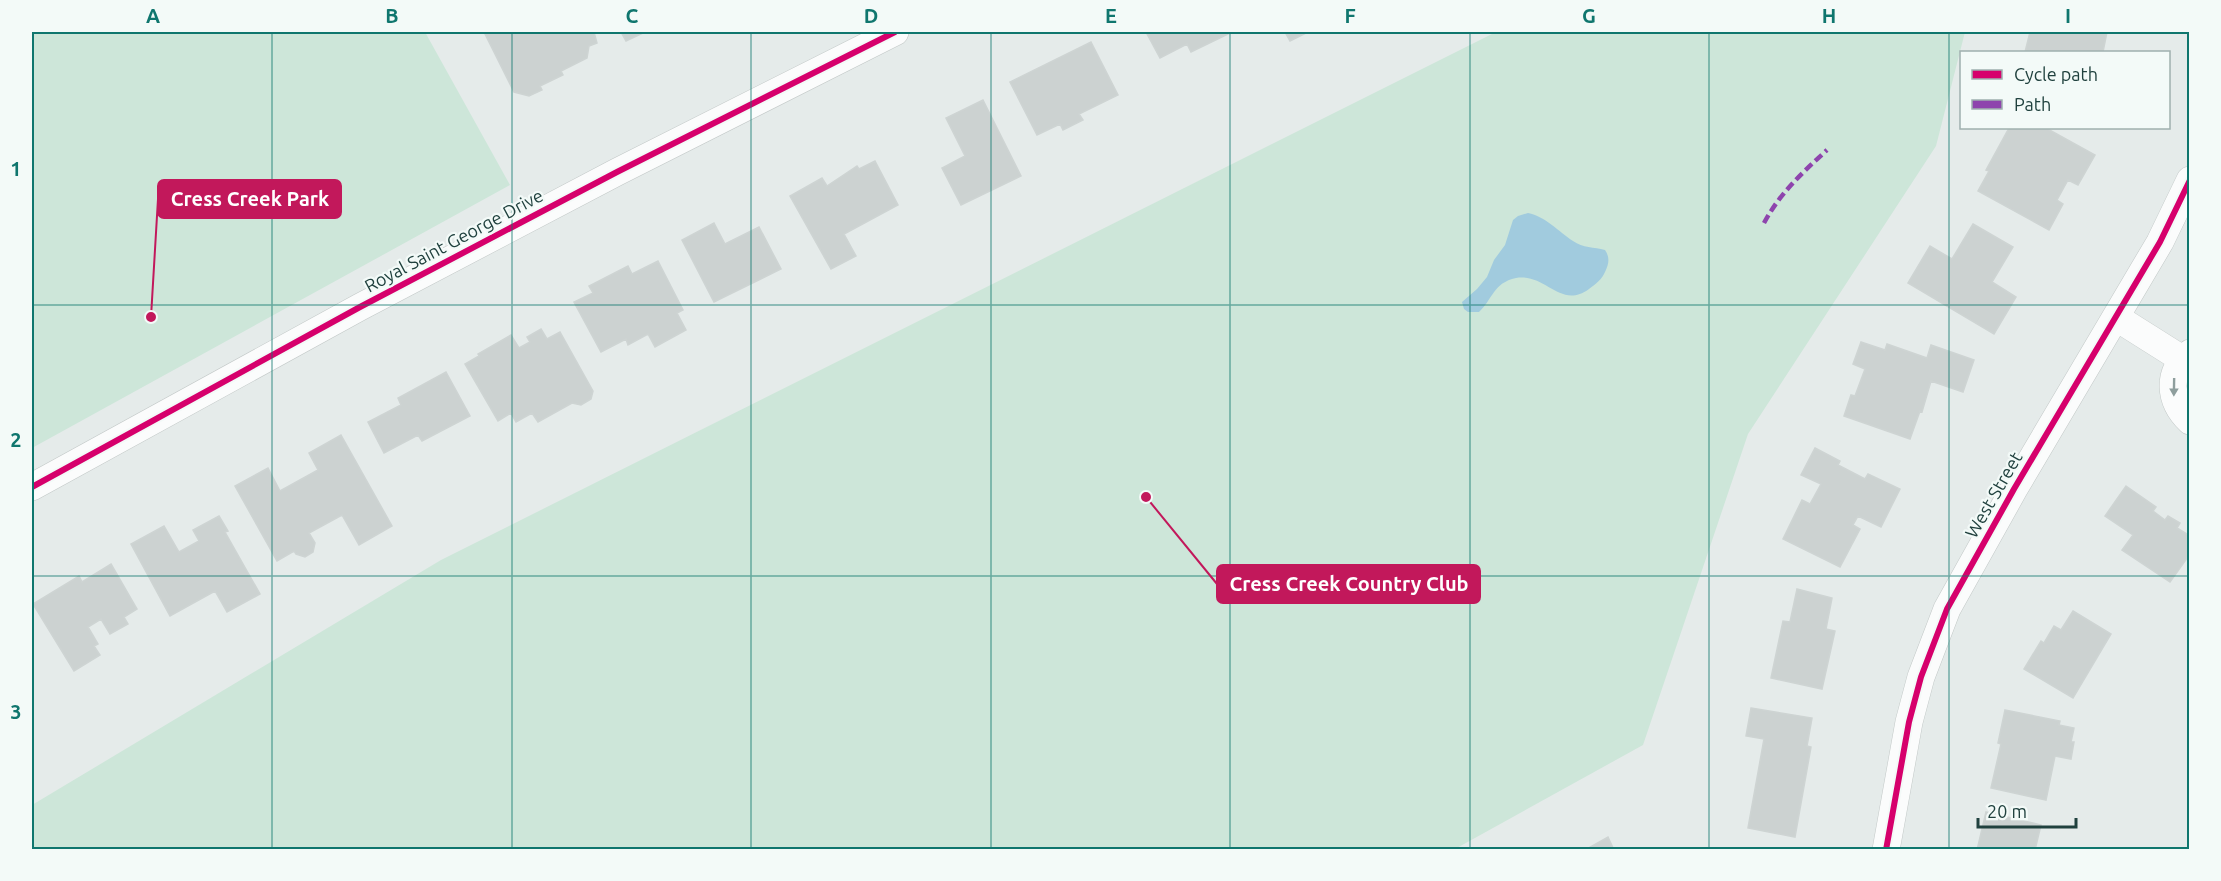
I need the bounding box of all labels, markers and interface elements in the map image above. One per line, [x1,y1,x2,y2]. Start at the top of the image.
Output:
text: A [146,4,160,27]
text: B [385,4,399,27]
text: C [626,4,639,27]
text: D [864,4,878,27]
text: E [1105,4,1117,27]
text: F [1344,4,1356,27]
text: G [1582,4,1596,27]
text: H [1822,4,1836,27]
text: I [2065,4,2071,27]
legend [1960,51,2170,129]
text: Cycle path [2014,64,2098,84]
text: Path [2014,94,2051,114]
text: 1 [10,157,22,180]
callout: Cress Creek Park [158,180,341,218]
street label: Royal Saint George Drive [361,185,546,296]
text: Cress Creek Park [171,187,329,210]
one-way arrow [2169,378,2178,397]
text: 2 [10,428,22,451]
street label: West Street [1961,448,2026,541]
callout: Cress Creek Country Club [1217,565,1480,603]
text: Cress Creek Country Club [1229,572,1469,595]
text: 3 [10,700,22,723]
scale bar [1978,791,2076,829]
text: 20 m [1987,801,2027,821]

